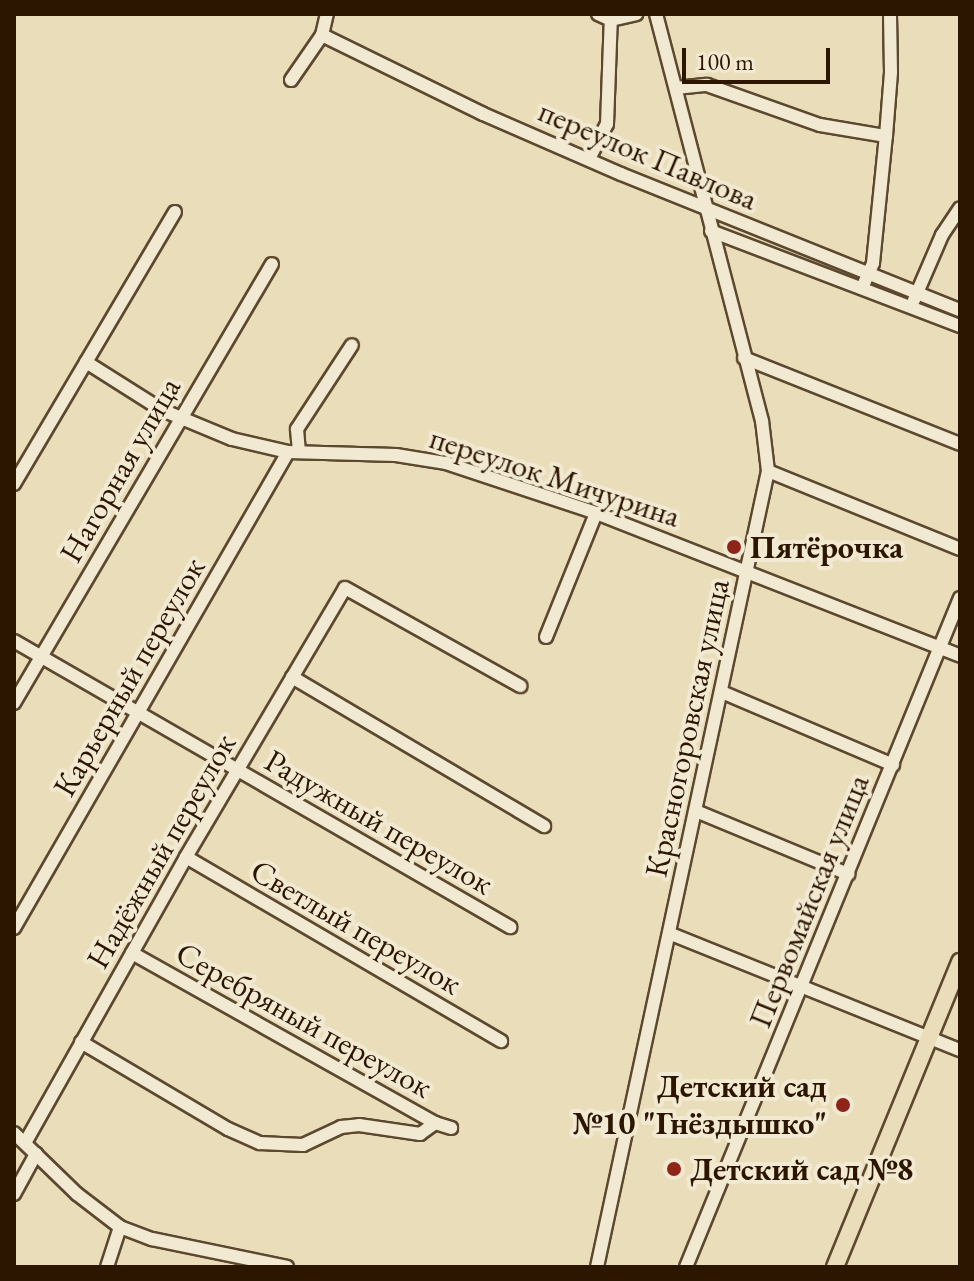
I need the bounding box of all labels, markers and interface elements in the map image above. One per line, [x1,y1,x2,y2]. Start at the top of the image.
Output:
scale bar [686,32,834,82]
text: 100 m [696,46,754,77]
street label: переулок Павлова [533,92,763,218]
street label: Нагорная улица [52,371,188,569]
street label: переулок Мичурина [425,418,685,536]
place label: Пятёрочка [750,528,903,566]
marker: Пятёрочка [725,538,743,556]
street label: Карьерный переулок [45,551,213,803]
street label: Красногоровская улица [637,575,737,881]
street label: Надёжный переулок [78,727,244,975]
street label: Радужный переулок [258,741,500,903]
street label: Первомайская улица [741,769,877,1033]
street label: Светлый переулок [244,851,468,1003]
street label: Серебряный переулок [169,934,439,1106]
place label: Детский сад №10 "Гнёздышко" [573,1068,827,1143]
marker: Детский сад №10 "Гнёздышко" [834,1096,852,1114]
place label: Детский сад №8 [690,1150,914,1188]
marker: Детский сад №8 [665,1160,683,1178]

